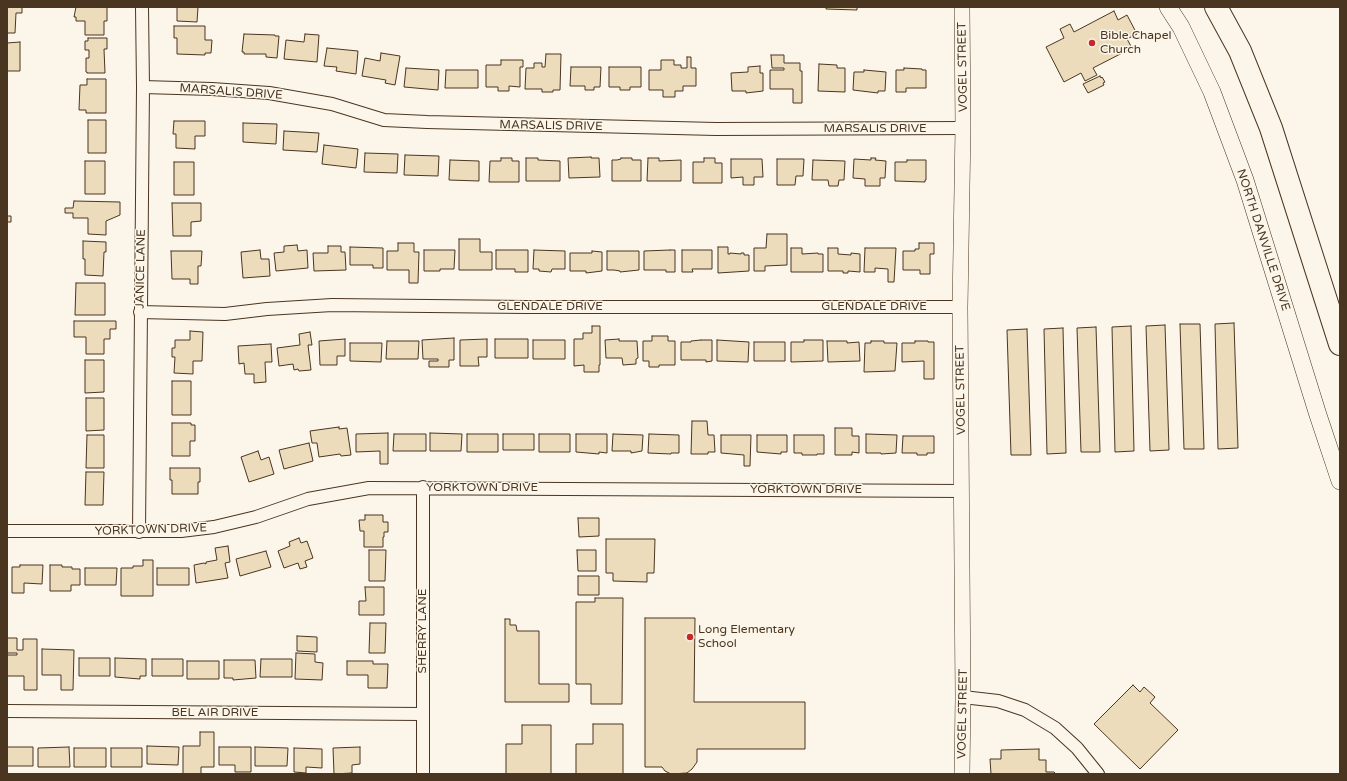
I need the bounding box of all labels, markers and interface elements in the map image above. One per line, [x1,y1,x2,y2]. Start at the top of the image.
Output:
street label: VOGEL STREET [955,22,971,112]
place label: Bible Chapel Church [1100,29,1171,57]
marker: Bible Chapel Church [1087,38,1097,48]
street label: MARSALIS DRIVE [179,81,283,103]
street label: MARSALIS DRIVE [499,118,603,134]
street label: MARSALIS DRIVE [823,122,927,136]
street label: NORTH DANVILLE DRIVE [1233,167,1293,313]
street label: JANICE LANE [133,229,149,309]
street label: GLENDALE DRIVE [497,300,603,314]
street label: GLENDALE DRIVE [821,300,927,314]
street label: VOGEL STREET [953,345,969,435]
street label: YORKTOWN DRIVE [426,481,538,495]
street label: YORKTOWN DRIVE [750,483,862,497]
street label: YORKTOWN DRIVE [95,521,207,539]
street label: SHERRY LANE [416,589,430,673]
place label: Long Elementary School [698,623,795,651]
marker: Long Elementary School [685,632,695,642]
street label: VOGEL STREET [955,669,971,759]
street label: BEL AIR DRIVE [172,706,258,720]

